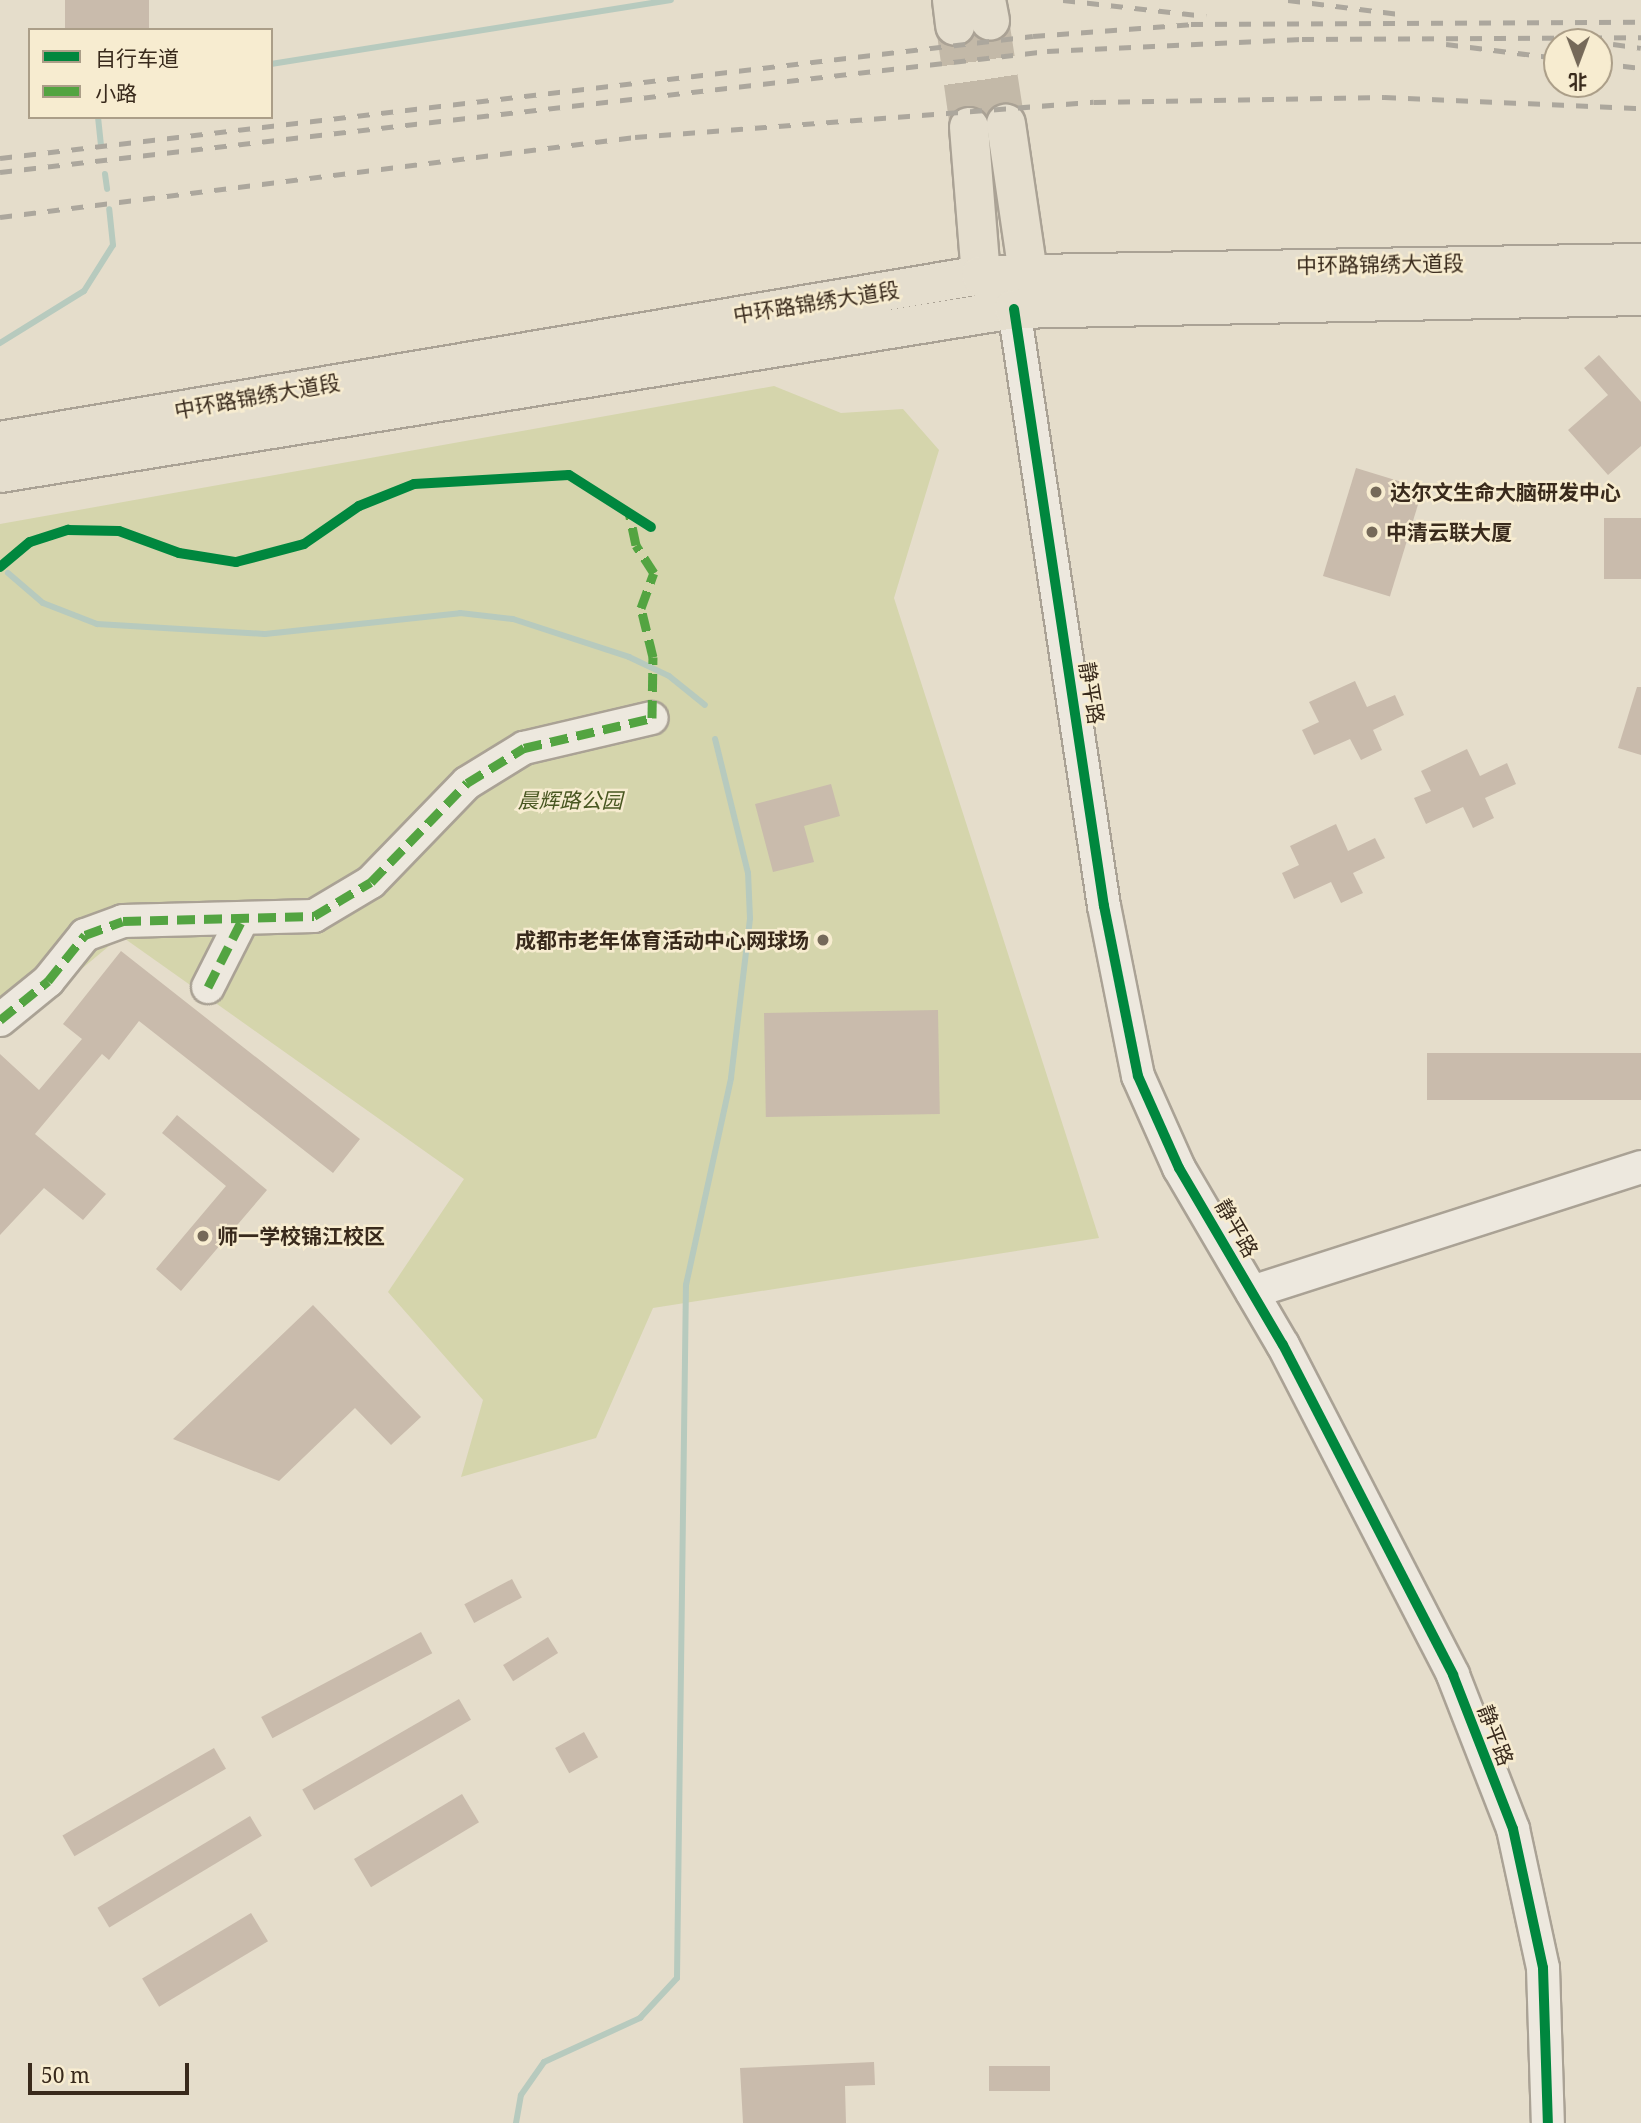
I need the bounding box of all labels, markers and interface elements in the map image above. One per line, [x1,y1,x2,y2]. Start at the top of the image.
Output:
legend [28,28,273,119]
north arrow [1543,28,1613,98]
text: 自行车道 [95,44,179,72]
text: 北 [1569,69,1588,95]
text: 小路 [95,79,137,107]
street label: 中环路锦绣大道段 [1296,250,1464,278]
street label: 中环路锦绣大道段 [731,276,901,328]
street label: 中环路锦绣大道段 [172,369,342,423]
place label: 达尔文生命大脑研发中心 [1390,479,1621,505]
marker: 达尔文生命大脑研发中心 [1368,484,1384,500]
place label: 中清云联大厦 [1386,519,1512,545]
marker: 中清云联大厦 [1364,524,1380,540]
street label: 静平路 [1075,660,1109,726]
park label: 晨辉路公园 [518,787,622,813]
place label: 成都市老年体育活动中心网球场 [515,927,809,953]
marker: 成都市老年体育活动中心网球场 [815,932,831,948]
street label: 静平路 [1210,1194,1264,1262]
place label: 师一学校锦江校区 [217,1223,385,1249]
marker: 师一学校锦江校区 [195,1228,211,1244]
street label: 静平路 [1473,1701,1519,1769]
scale bar [32,2050,192,2094]
text: 50 m [41,2061,90,2089]

